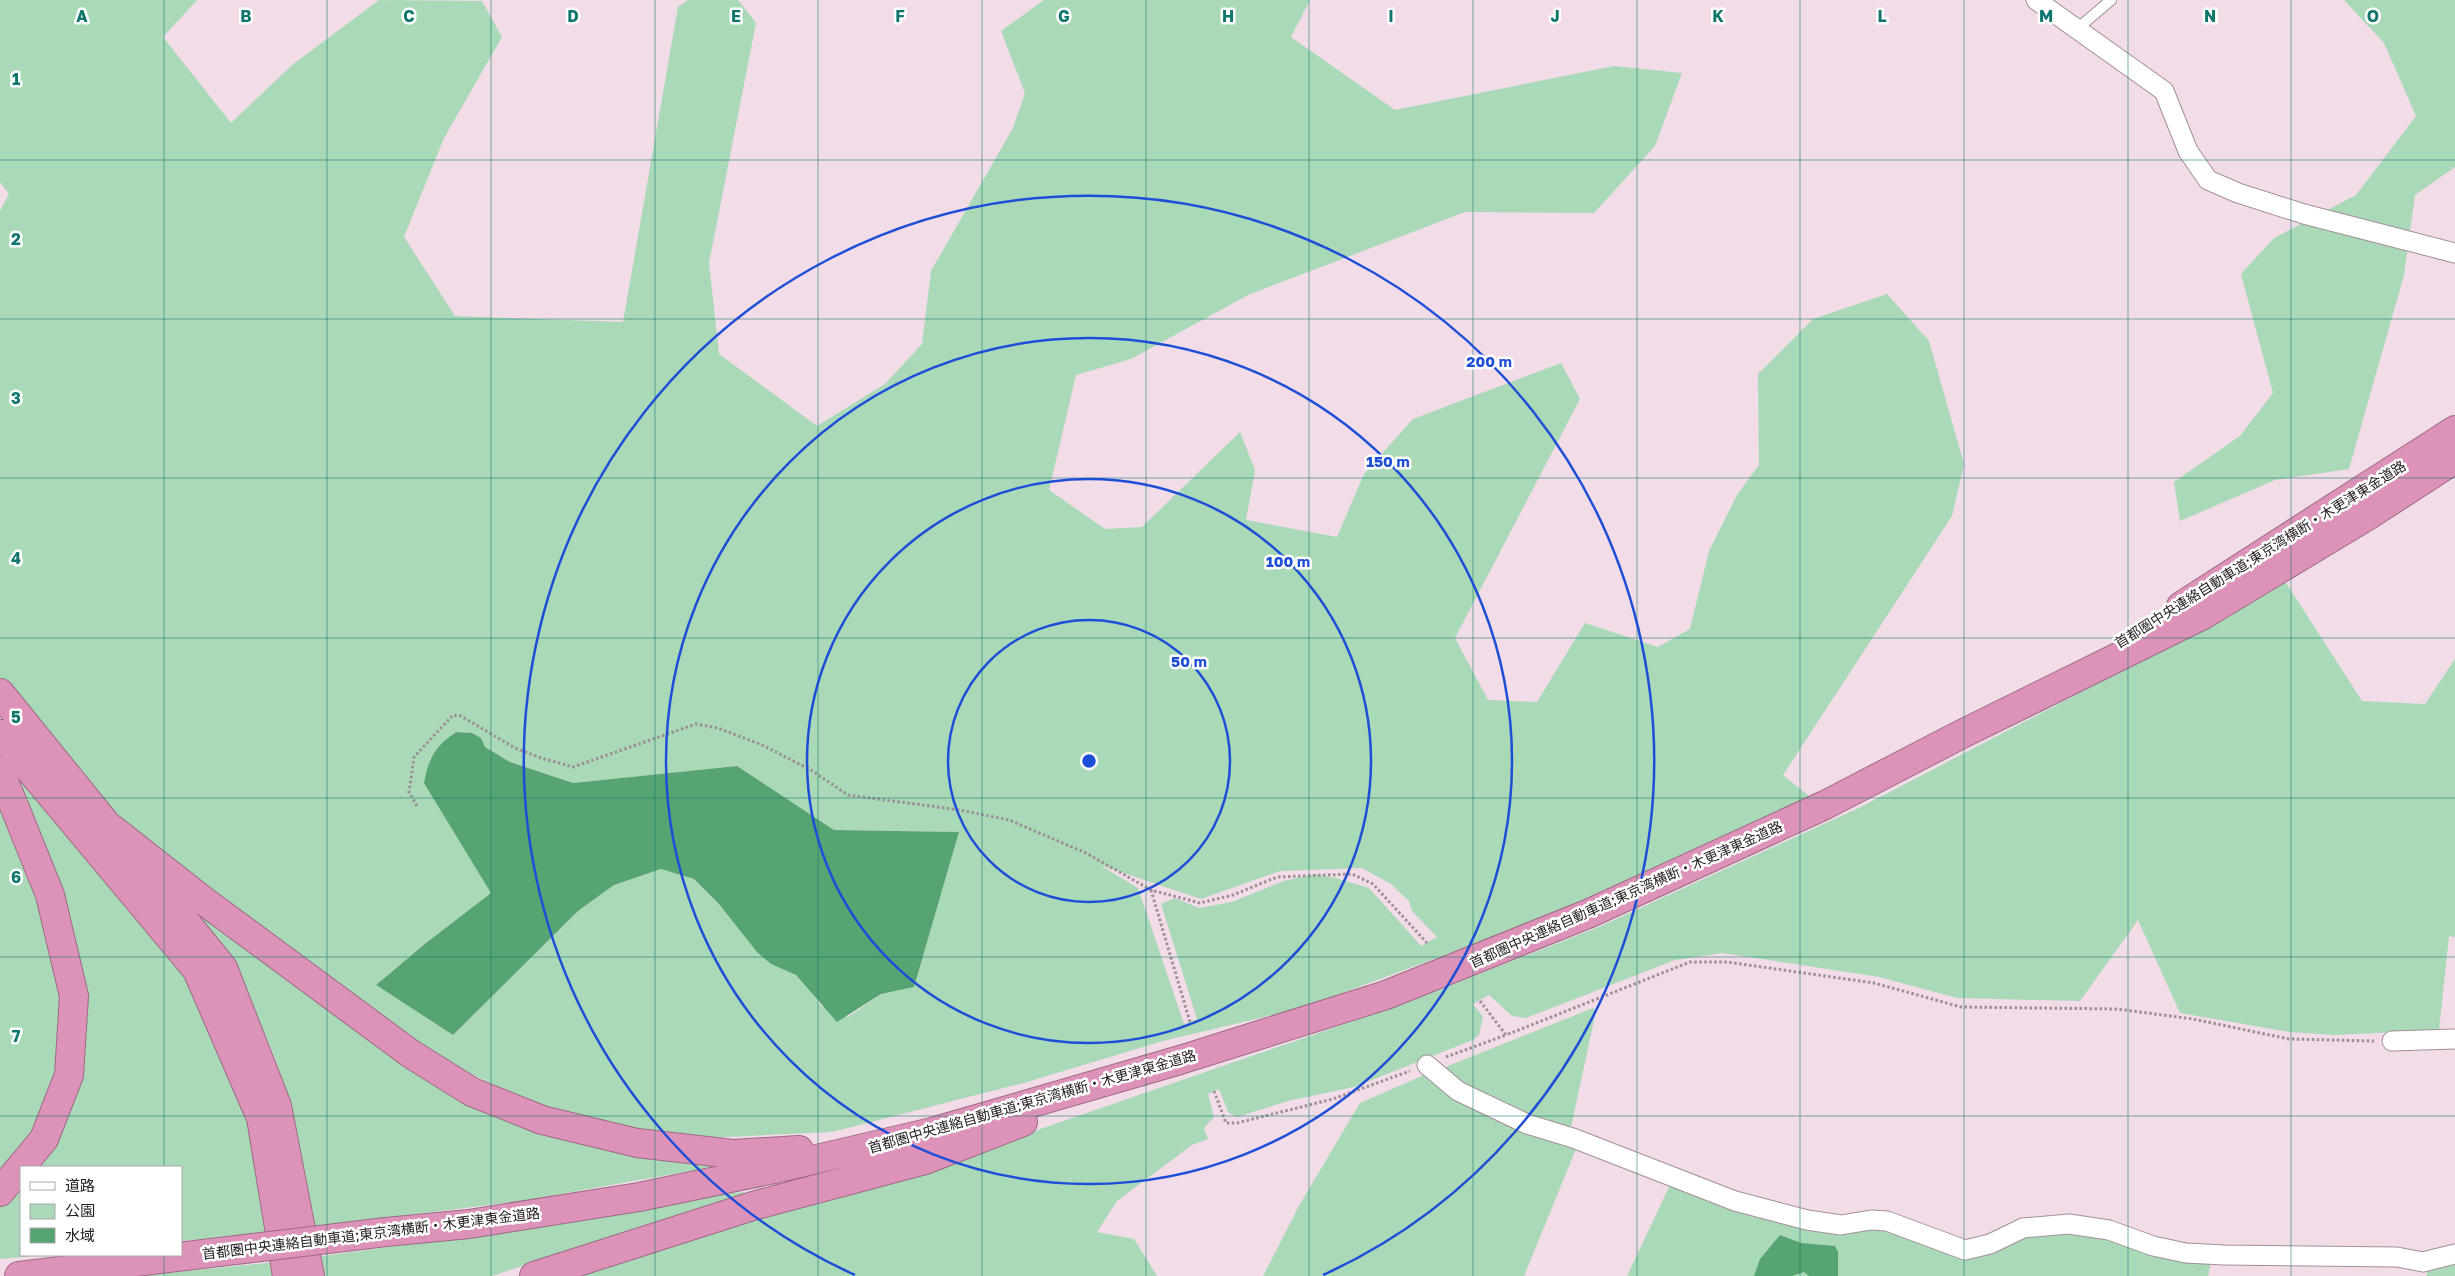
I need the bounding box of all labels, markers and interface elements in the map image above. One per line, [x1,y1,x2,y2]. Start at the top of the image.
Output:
text: A [76,6,88,26]
text: B [240,6,252,26]
text: C [403,6,415,26]
text: D [567,6,579,26]
text: E [731,6,741,26]
text: F [895,6,905,26]
text: G [1058,6,1070,26]
text: H [1222,6,1234,26]
text: I [1388,6,1394,26]
text: J [1550,6,1560,26]
text: K [1712,6,1724,26]
text: L [1877,6,1887,26]
text: M [2039,6,2053,26]
text: N [2204,6,2216,26]
text: O [2367,6,2379,26]
text: 1 [12,69,20,89]
text: 2 [11,229,21,249]
text: 200 m [1466,352,1512,370]
text: 3 [11,388,21,408]
text: 150 m [1366,452,1410,470]
street label: 首都圏中央連絡自動車道;東京湾横断・木更津東金道路 [2111,457,2409,651]
text: 4 [11,548,21,568]
text: 100 m [1266,552,1310,570]
text: 50 m [1171,652,1207,670]
text: 5 [11,707,21,727]
centre of rings [1080,752,1098,770]
street label: 首都圏中央連絡自動車道;東京湾横断・木更津東金道路 [1467,817,1785,971]
text: 6 [11,867,21,887]
text: 7 [12,1026,21,1046]
street label: 首都圏中央連絡自動車道;東京湾横断・木更津東金道路 [866,1046,1198,1156]
legend [20,1166,182,1256]
text: 道路 [65,1176,95,1194]
text: 公園 [65,1201,95,1219]
street label: 首都圏中央連絡自動車道;東京湾横断・木更津東金道路 [201,1204,541,1262]
text: 水域 [65,1226,95,1244]

